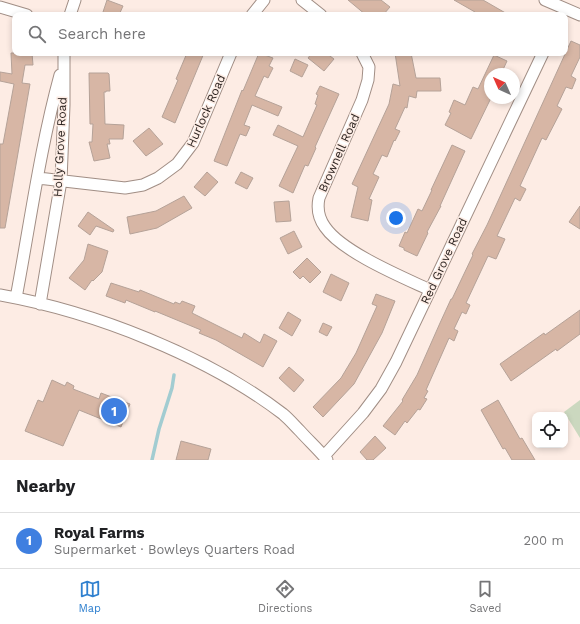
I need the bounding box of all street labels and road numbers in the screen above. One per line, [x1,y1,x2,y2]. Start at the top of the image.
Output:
street label: Hurlock Road [184,72,228,150]
street label: Holly Grove Road [50,97,70,197]
street label: Brownell Road [315,112,363,194]
street label: Red Grove Road [418,216,470,306]

